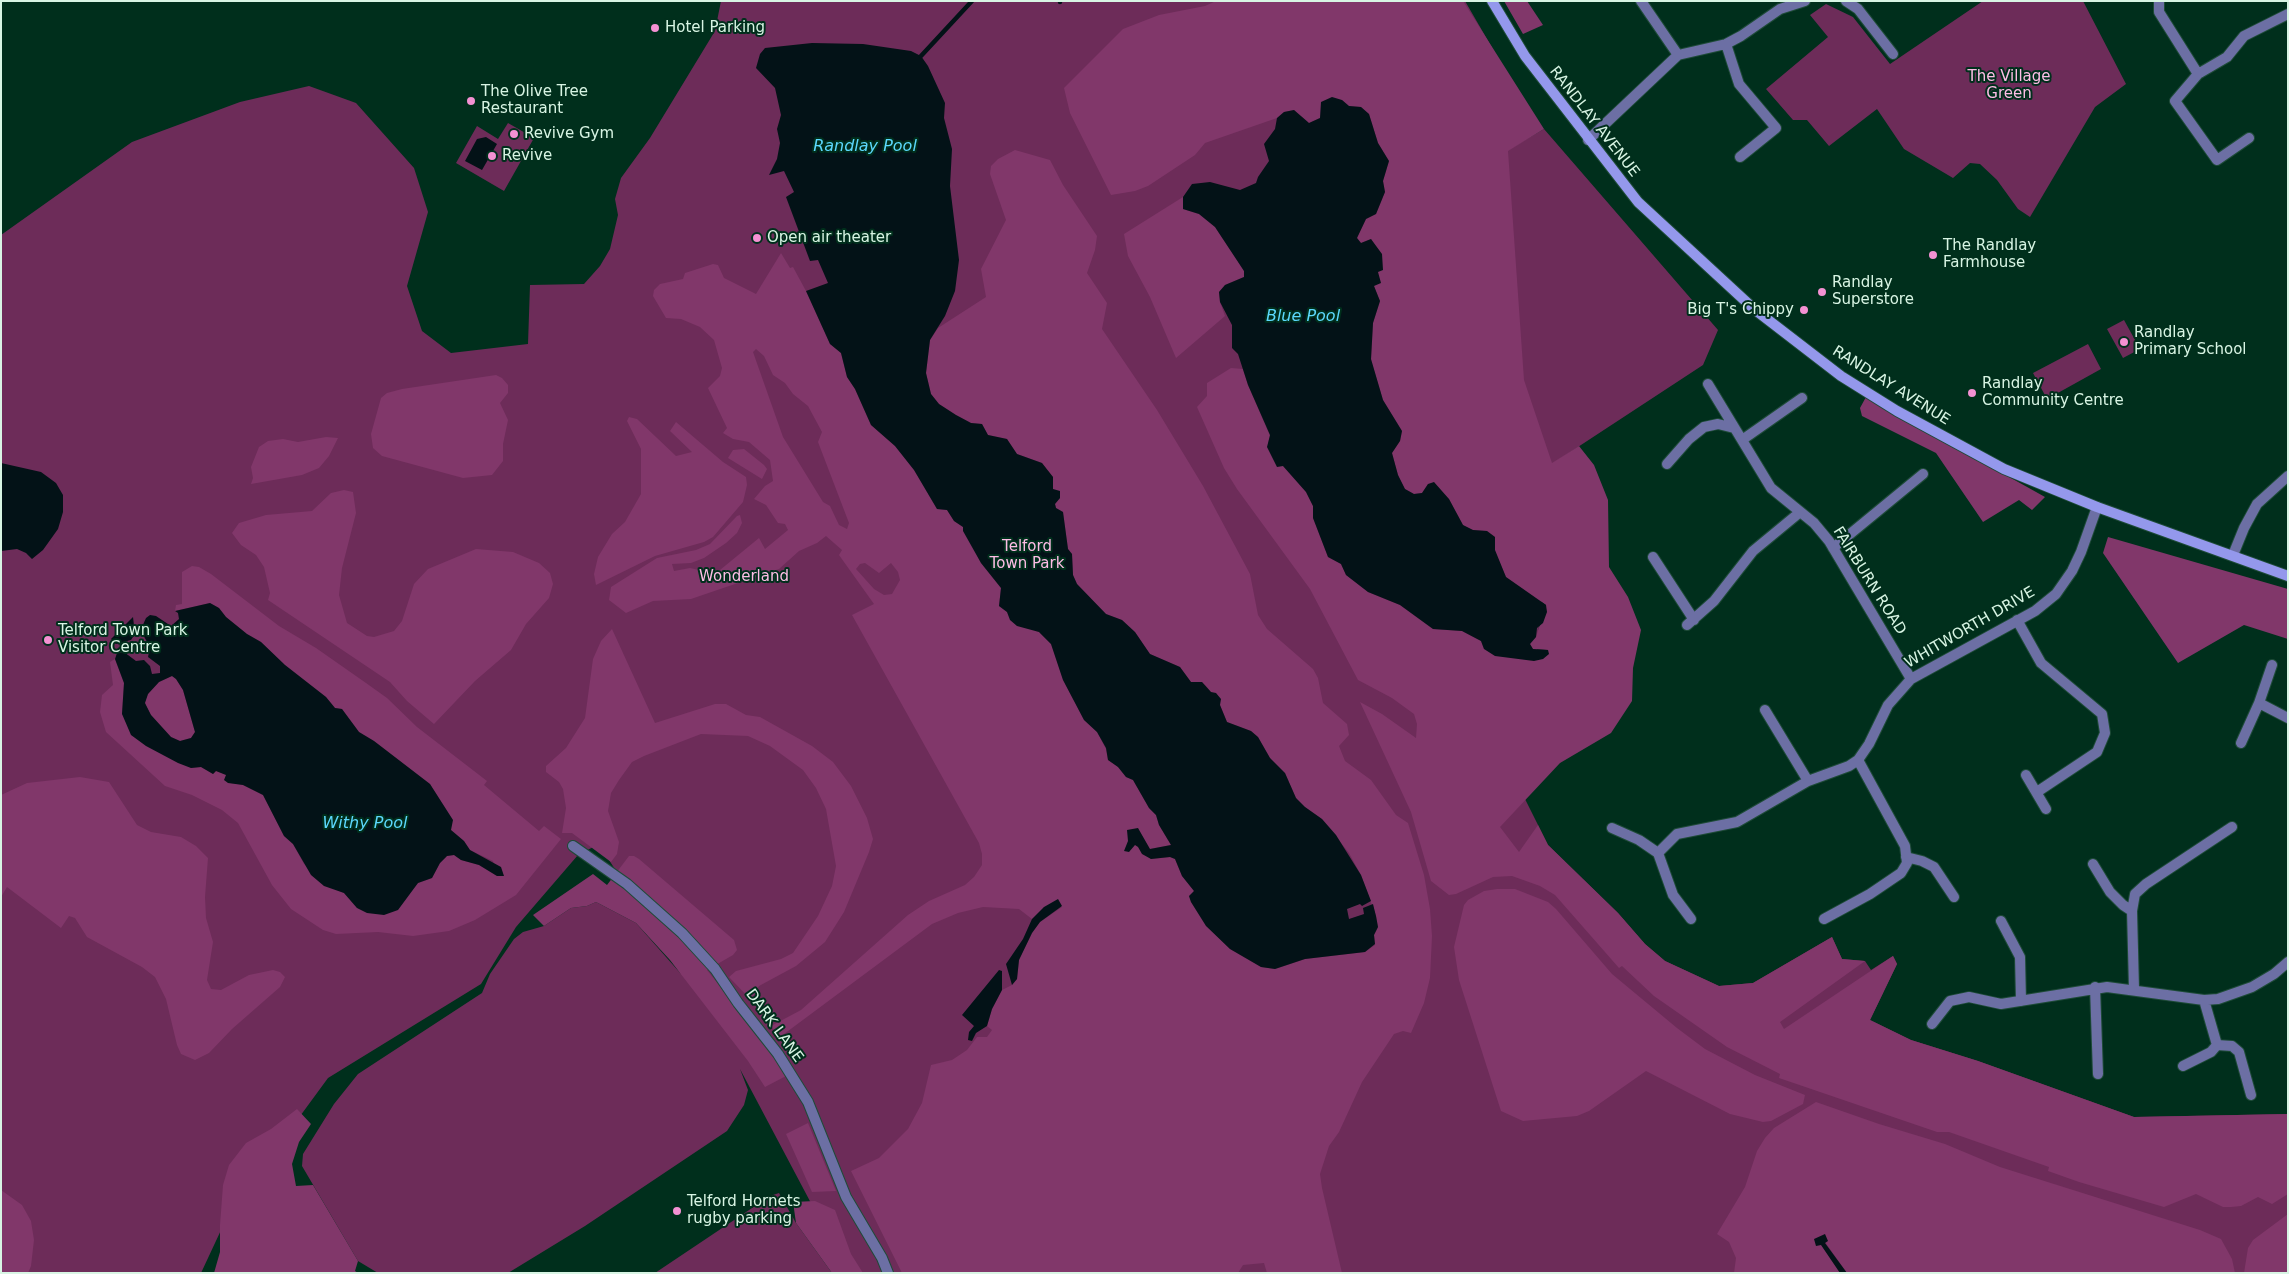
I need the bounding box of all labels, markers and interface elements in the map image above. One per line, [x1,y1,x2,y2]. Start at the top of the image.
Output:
place label: Hotel Parking [665,19,765,37]
marker: Hotel Parking [649,22,661,34]
street label: RANDLAY AVENUE [1545,63,1643,181]
park label: The Village Green [1967,68,2051,103]
place label: The Olive Tree Restaurant [481,83,588,118]
marker: The Olive Tree Restaurant [465,95,477,107]
place label: Revive Gym [524,125,614,143]
marker: Revive Gym [508,128,520,140]
water label: Randlay Pool [813,137,917,157]
place label: Revive [502,147,552,165]
marker: Revive [486,150,498,162]
place label: Open air theater [767,229,891,247]
marker: Open air theater [751,232,763,244]
place label: The Randlay Farmhouse [1943,237,2036,272]
marker: The Randlay Farmhouse [1927,249,1939,261]
place label: Randlay Superstore [1832,274,1914,309]
marker: Randlay Superstore [1816,286,1828,298]
place label: Big T's Chippy [1687,301,1794,319]
marker: Big T's Chippy [1798,304,1810,316]
water label: Blue Pool [1266,307,1340,327]
place label: Randlay Primary School [2134,324,2247,359]
marker: Randlay Primary School [2118,336,2130,348]
street label: RANDLAY AVENUE [1829,343,1953,429]
place label: Randlay Community Centre [1982,375,2124,410]
marker: Randlay Community Centre [1966,387,1978,399]
street label: FAIRBURN ROAD [1829,524,1909,638]
park label: Telford Town Park [990,538,1064,573]
park label: Wonderland [699,568,789,586]
street label: WHITWORTH DRIVE [1902,583,2038,673]
place label: Telford Town Park Visitor Centre [58,622,187,657]
marker: Telford Town Park Visitor Centre [42,634,54,646]
water label: Withy Pool [323,814,407,834]
street label: DARK LANE [741,986,807,1066]
place label: Telford Hornets rugby parking [687,1193,800,1228]
marker: Telford Hornets rugby parking [671,1205,683,1217]

